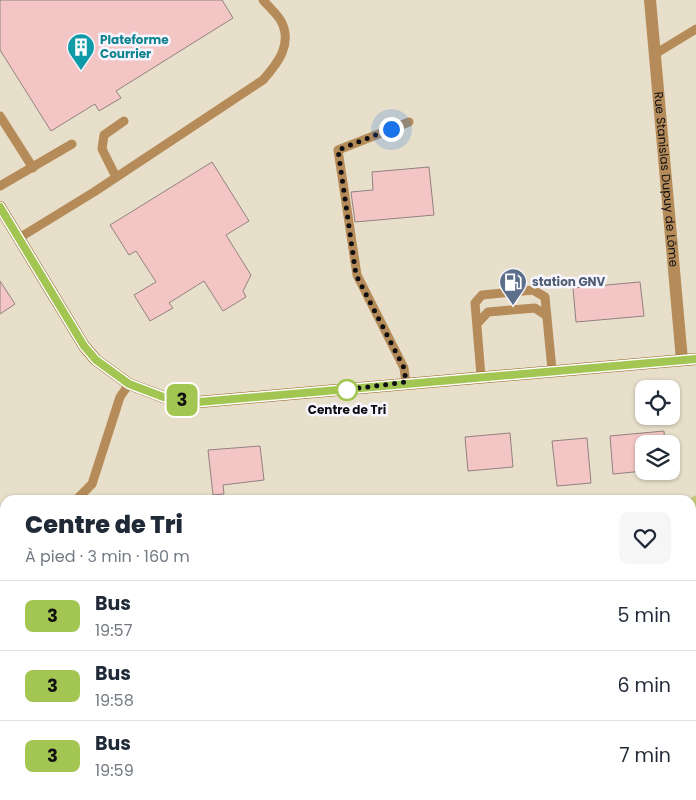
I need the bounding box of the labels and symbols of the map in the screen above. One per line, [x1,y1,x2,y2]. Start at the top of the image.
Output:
place label: Plateforme Courrier [100,31,169,62]
building icon: Plateforme Courrier [66,32,96,71]
street label: Rue Stanislas Dupuy de Lôme [650,91,683,268]
your location [379,117,404,142]
fuel station icon: station GNV [498,267,528,306]
place label: station GNV [532,273,606,290]
marker: Centre de Tri [336,379,358,401]
line badge: 3 [166,384,198,416]
place label: Centre de Tri [308,401,386,418]

